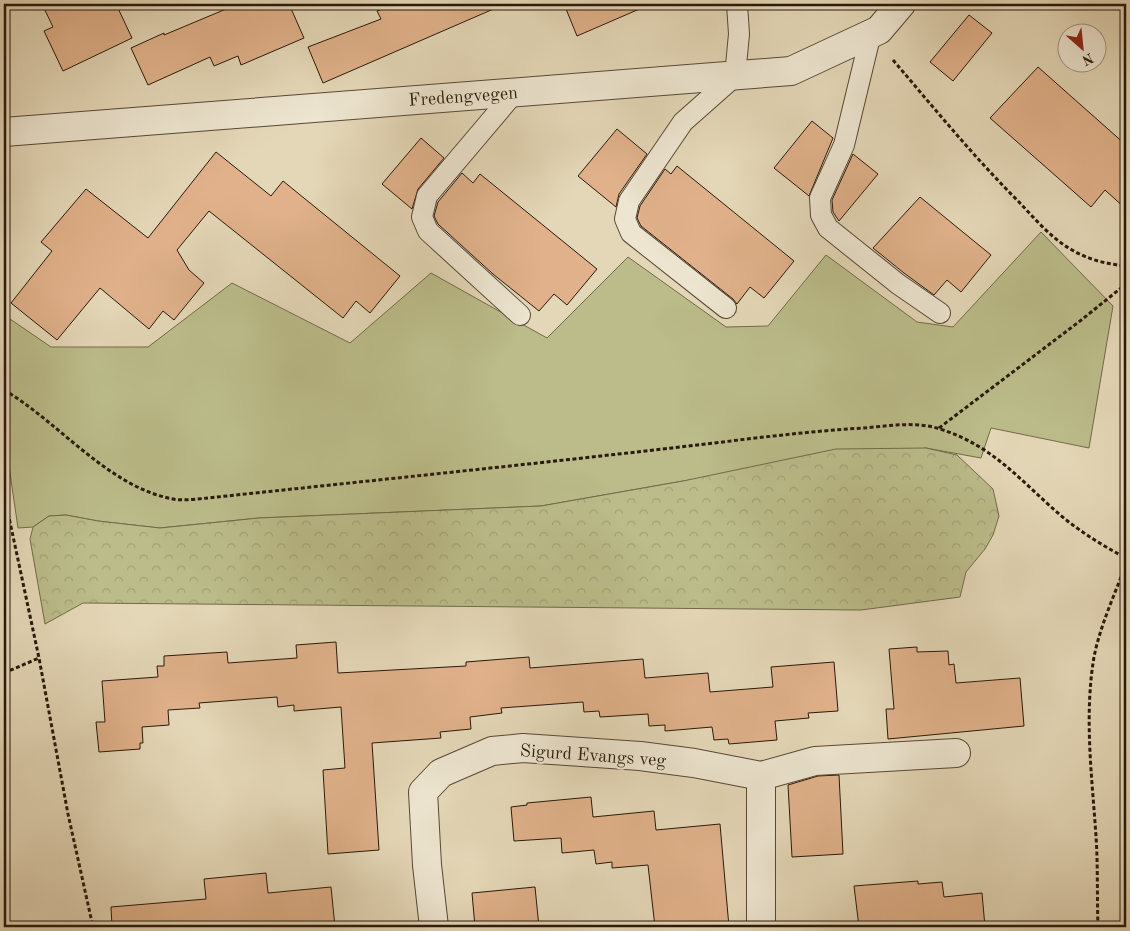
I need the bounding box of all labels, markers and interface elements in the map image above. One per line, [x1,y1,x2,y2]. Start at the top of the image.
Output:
north arrow [1058,22,1108,72]
text: N [1079,50,1095,67]
street label: Fredengvegen [408,84,519,110]
street label: Sigurd Evangs veg [519,742,667,770]

